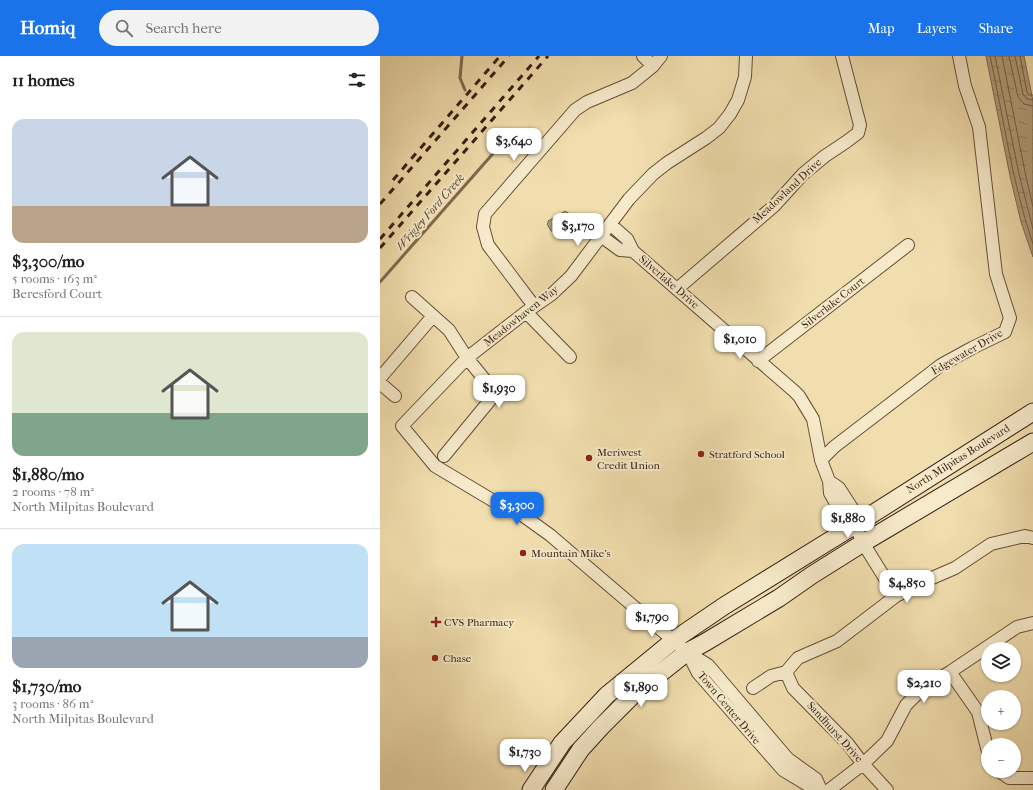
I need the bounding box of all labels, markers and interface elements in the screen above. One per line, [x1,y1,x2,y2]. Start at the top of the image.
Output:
search box [99,10,379,46]
text: Homiq [20,17,75,39]
icon: search [113,17,135,39]
text: Search here [145,19,222,37]
text: Map [868,20,895,37]
text: Layers [917,20,957,37]
text: Share [979,20,1013,37]
icon: filters [346,69,368,91]
text: 11 homes [12,70,75,90]
pin: $3,640 [481,128,547,162]
text: $3,640 [496,133,532,148]
icon: home [154,145,226,217]
street label: Meadowland Drive [750,155,825,226]
water label: Wrigley Ford Creek [393,171,467,253]
pin: $3,170 [545,213,611,247]
text: $3,170 [561,218,595,233]
text: $3,300/mo [12,251,84,271]
street label: Silverlake Drive [636,252,702,312]
text: 5 rooms · 163 m² [12,271,97,286]
street label: Silverlake Court [799,274,867,332]
street label: Meadowhaven Way [481,282,562,349]
text: Beresford Court [12,286,102,301]
pin: $1,010 [707,326,773,360]
street label: Edgewater Drive [929,326,1006,378]
text: $1,010 [723,331,757,346]
icon: home [154,358,226,430]
pin: $1,930 [466,375,532,409]
text: $1,930 [482,380,516,395]
street label: North Milpitas Boulevard [904,421,1013,496]
place label: Meriwest Credit Union [597,446,660,472]
place label: Stratford School [709,448,785,461]
marker: Stratford School [696,449,706,459]
marker: Meriwest Credit Union [584,453,594,463]
text: $1,880/mo [12,464,84,484]
text: 2 rooms · 78 m² [12,484,94,499]
pin: $3,300 [484,492,550,526]
text: $3,300 [500,497,534,512]
text: North Milpitas Boulevard [12,499,154,514]
pin: $1,880 [815,505,881,539]
text: $1,880 [831,510,865,525]
place label: Mountain Mike's [531,547,611,560]
marker: Mountain Mike's [518,548,528,558]
icon: home [154,570,226,642]
pin: $4,850 [874,570,940,604]
text: $4,850 [888,575,926,590]
pin: $1,790 [619,604,685,638]
text: $1,790 [635,609,669,624]
place label: CVS Pharmacy [444,616,515,629]
marker: CVS Pharmacy [431,617,441,627]
map controls [981,642,1021,778]
button: layers [981,642,1021,682]
place label: Chase [443,652,472,665]
marker: Chase [430,653,440,663]
street label: Town Center Drive [695,669,764,748]
pin: $2,210 [891,670,957,704]
pin: $1,890 [608,674,674,708]
text: $2,210 [907,675,941,690]
text: $1,730/mo [12,676,81,696]
text: $1,890 [623,679,659,694]
button: + [981,690,1021,730]
text: 3 rooms · 86 m² [12,696,93,711]
street label: Sandhurst Drive [804,699,866,765]
text: North Milpitas Boulevard [12,711,154,726]
button: − [981,738,1021,778]
pin: $1,730 [492,739,558,773]
text: $1,730 [509,744,541,759]

